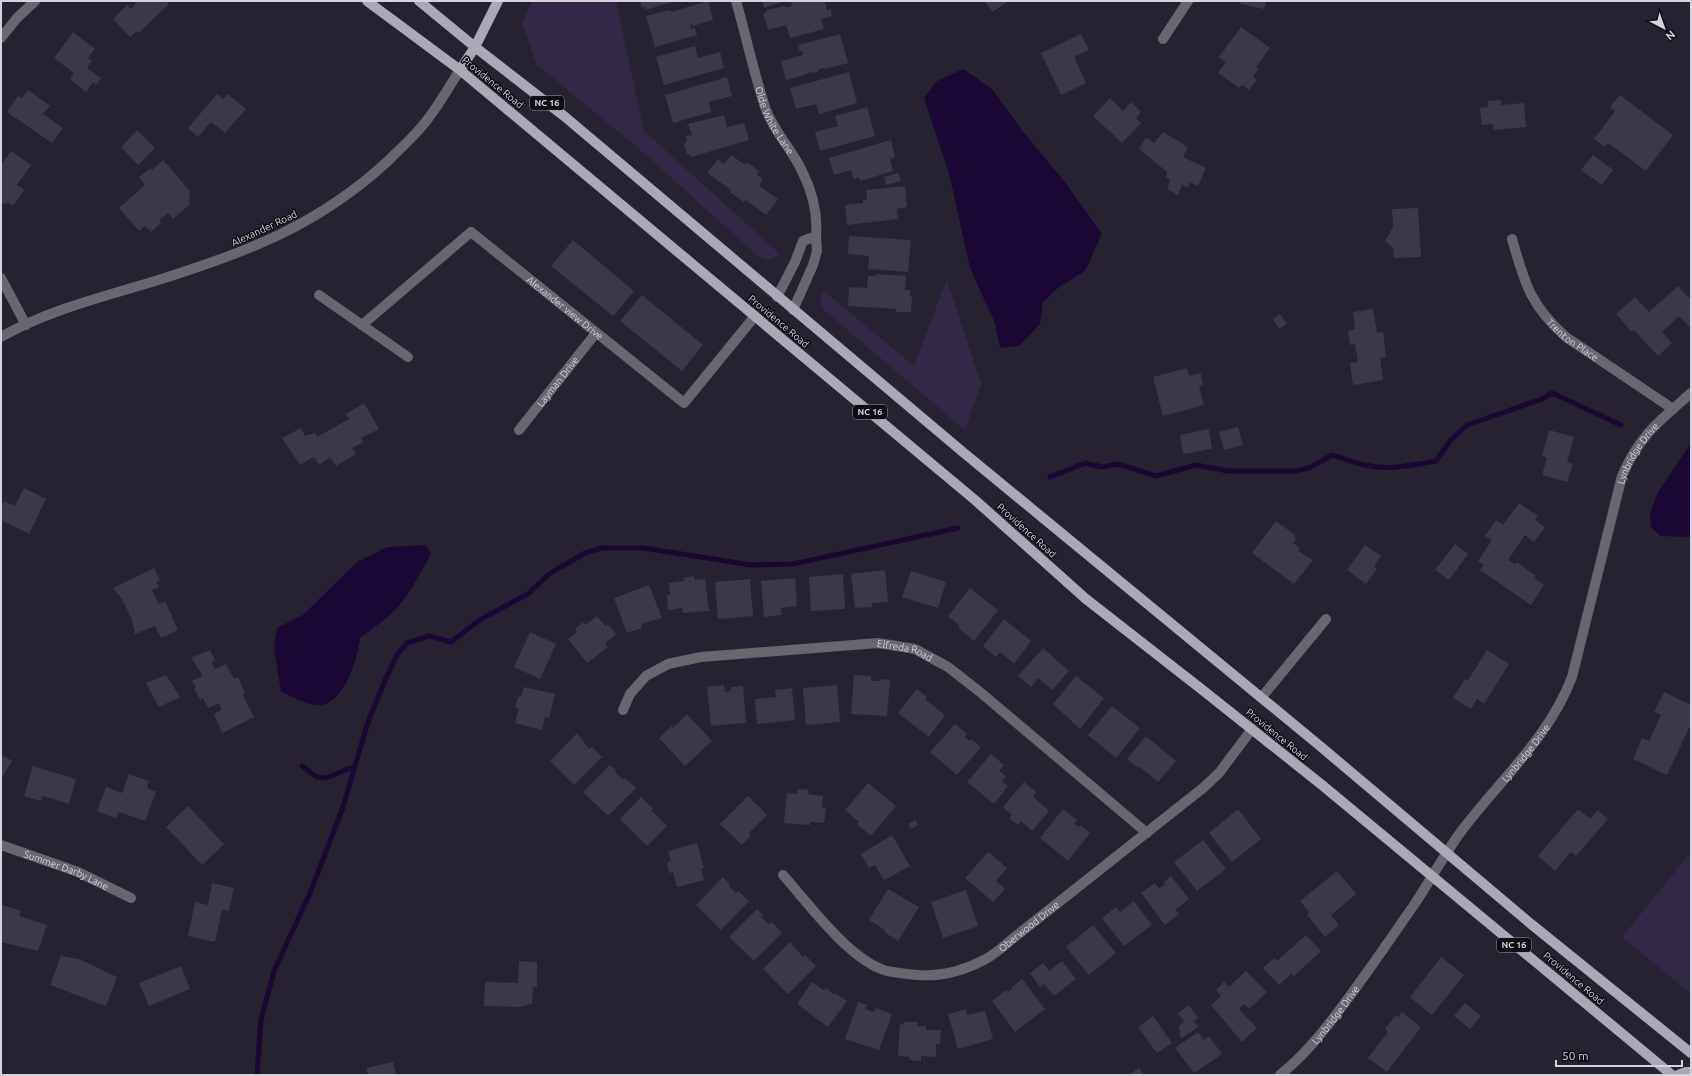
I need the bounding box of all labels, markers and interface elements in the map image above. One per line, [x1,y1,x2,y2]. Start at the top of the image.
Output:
north arrow [1644,8,1684,48]
text: N [1664,28,1678,43]
street label: Providence Road [460,54,526,110]
street label: Olde White Lane [753,85,796,156]
road number: NC 16 [530,96,564,110]
street label: Alexander Road [230,208,299,248]
street label: Alexander view Drive [524,274,605,342]
street label: Providence Road [746,293,811,350]
street label: Trenton Place [1544,317,1600,363]
street label: Layman Drive [535,355,581,409]
road number: NC 16 [853,405,887,419]
street label: Lynbridge Drive [1615,421,1661,485]
street label: Providence Road [995,501,1058,560]
street label: Elfreda Road [876,638,935,664]
street label: Providence Road [1244,706,1310,762]
street label: Lynbridge Drive [1500,722,1552,784]
street label: Summer Darby Lane [22,848,110,892]
street label: Oberwood Drive [996,899,1061,954]
road number: NC 16 [1497,938,1531,952]
street label: Providence Road [1541,950,1606,1007]
street label: Lynbridge Drive [1310,984,1362,1046]
scale bar [1556,1042,1682,1068]
text: 50 m [1562,1049,1589,1062]

